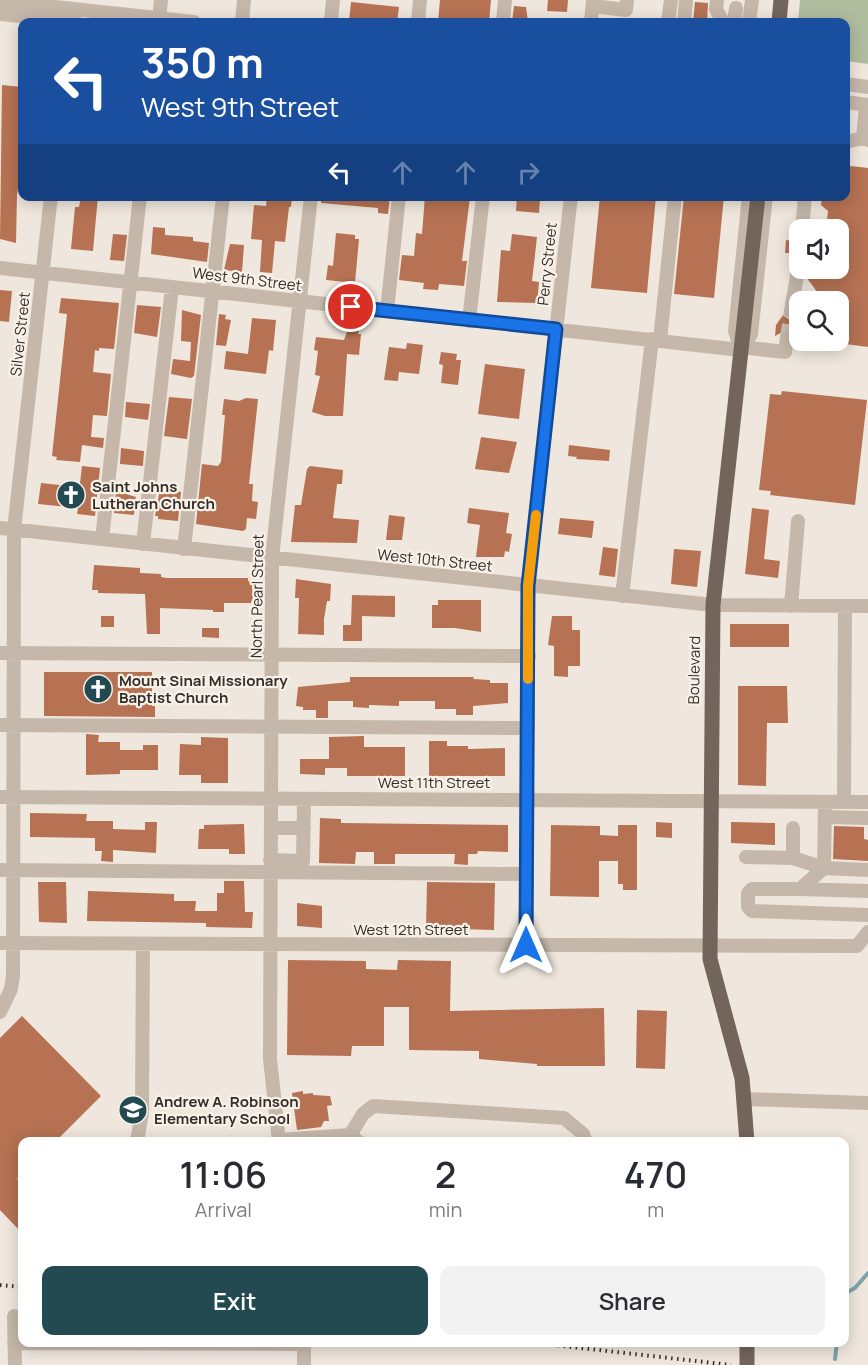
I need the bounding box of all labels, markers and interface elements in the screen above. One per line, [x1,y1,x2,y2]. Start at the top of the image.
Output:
text: 350 m [141,33,264,91]
icon: left [42,42,120,120]
text: West 9th Street [141,88,339,125]
icon: left [323,156,356,189]
icon: ahead [386,156,419,189]
icon: ahead [449,156,482,189]
icon: right [512,156,545,189]
map controls [789,219,849,351]
button: sound [789,219,849,279]
street label: Perry Street [532,221,562,307]
street label: West 9th Street [191,262,303,296]
pin [325,281,376,332]
icon: arrive [334,290,367,323]
street label: Silver Street [5,291,35,377]
button: search [789,291,849,351]
place label: Saint Johns Lutheran Church [92,476,215,514]
church icon: Saint Johns Lutheran Church [55,479,87,511]
street label: North Pearl Street [245,534,269,658]
street label: West 10th Street [376,544,494,576]
street label: Boulevard [683,636,705,704]
place label: Mount Sinai Missionary Baptist Church [119,670,288,708]
church icon: Mount Sinai Missionary Baptist Church [82,673,114,705]
street label: West 11th Street [378,772,490,793]
position arrow [494,913,558,977]
street label: West 12th Street [353,919,469,940]
place label: Andrew A. Robinson Elementary School [154,1091,299,1129]
school or university icon: Andrew A. Robinson Elementary School [117,1094,149,1126]
text: 11:06 [180,1150,267,1199]
text: 2 [435,1150,456,1199]
text: 470 [624,1150,687,1199]
text: Arrival [195,1196,252,1223]
text: min [429,1196,462,1223]
text: m [647,1196,664,1223]
button: Exit [42,1266,428,1335]
button: Share [440,1266,825,1335]

